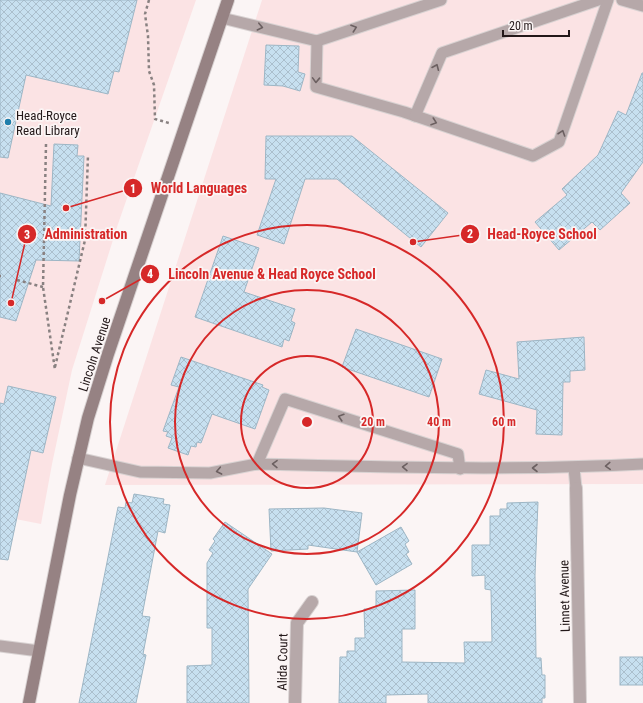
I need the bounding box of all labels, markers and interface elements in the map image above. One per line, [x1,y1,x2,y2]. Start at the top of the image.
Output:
scale bar [503,12,569,38]
text: 20 m [509,19,533,33]
one-way arrow [257,23,263,31]
one-way arrow [351,25,358,33]
one-way arrow [431,64,439,72]
one-way arrow [312,77,320,83]
place label: Head-Royce Read Library [16,108,80,138]
marker: Head-Royce Read Library [3,117,13,127]
one-way arrow [430,117,437,126]
one-way arrow [557,129,566,136]
callout: World Languages [123,175,255,201]
text: World Languages [151,180,247,196]
text: 1 [130,182,136,196]
callout: Administration [17,221,136,247]
callout: Head-Royce School [460,221,605,247]
text: Administration [45,226,128,242]
text: Head-Royce School [487,226,597,242]
text: 2 [467,227,473,241]
text: 3 [24,228,30,242]
callout: Lincoln Avenue & Head Royce School [140,261,383,287]
text: Lincoln Avenue & Head Royce School [168,266,376,282]
text: 4 [147,267,153,281]
street label: Lincoln Avenue [75,315,114,393]
one-way arrow [338,413,345,422]
centre of rings [300,415,314,429]
text: 20 m [361,415,385,429]
text: 40 m [427,415,451,429]
text: 60 m [492,415,516,429]
one-way arrow [272,460,278,468]
one-way arrow [605,461,611,470]
one-way arrow [402,463,408,471]
one-way arrow [532,464,538,472]
one-way arrow [216,466,222,475]
street label: Linnet Avenue [556,560,573,632]
street label: Alida Court [274,633,291,691]

